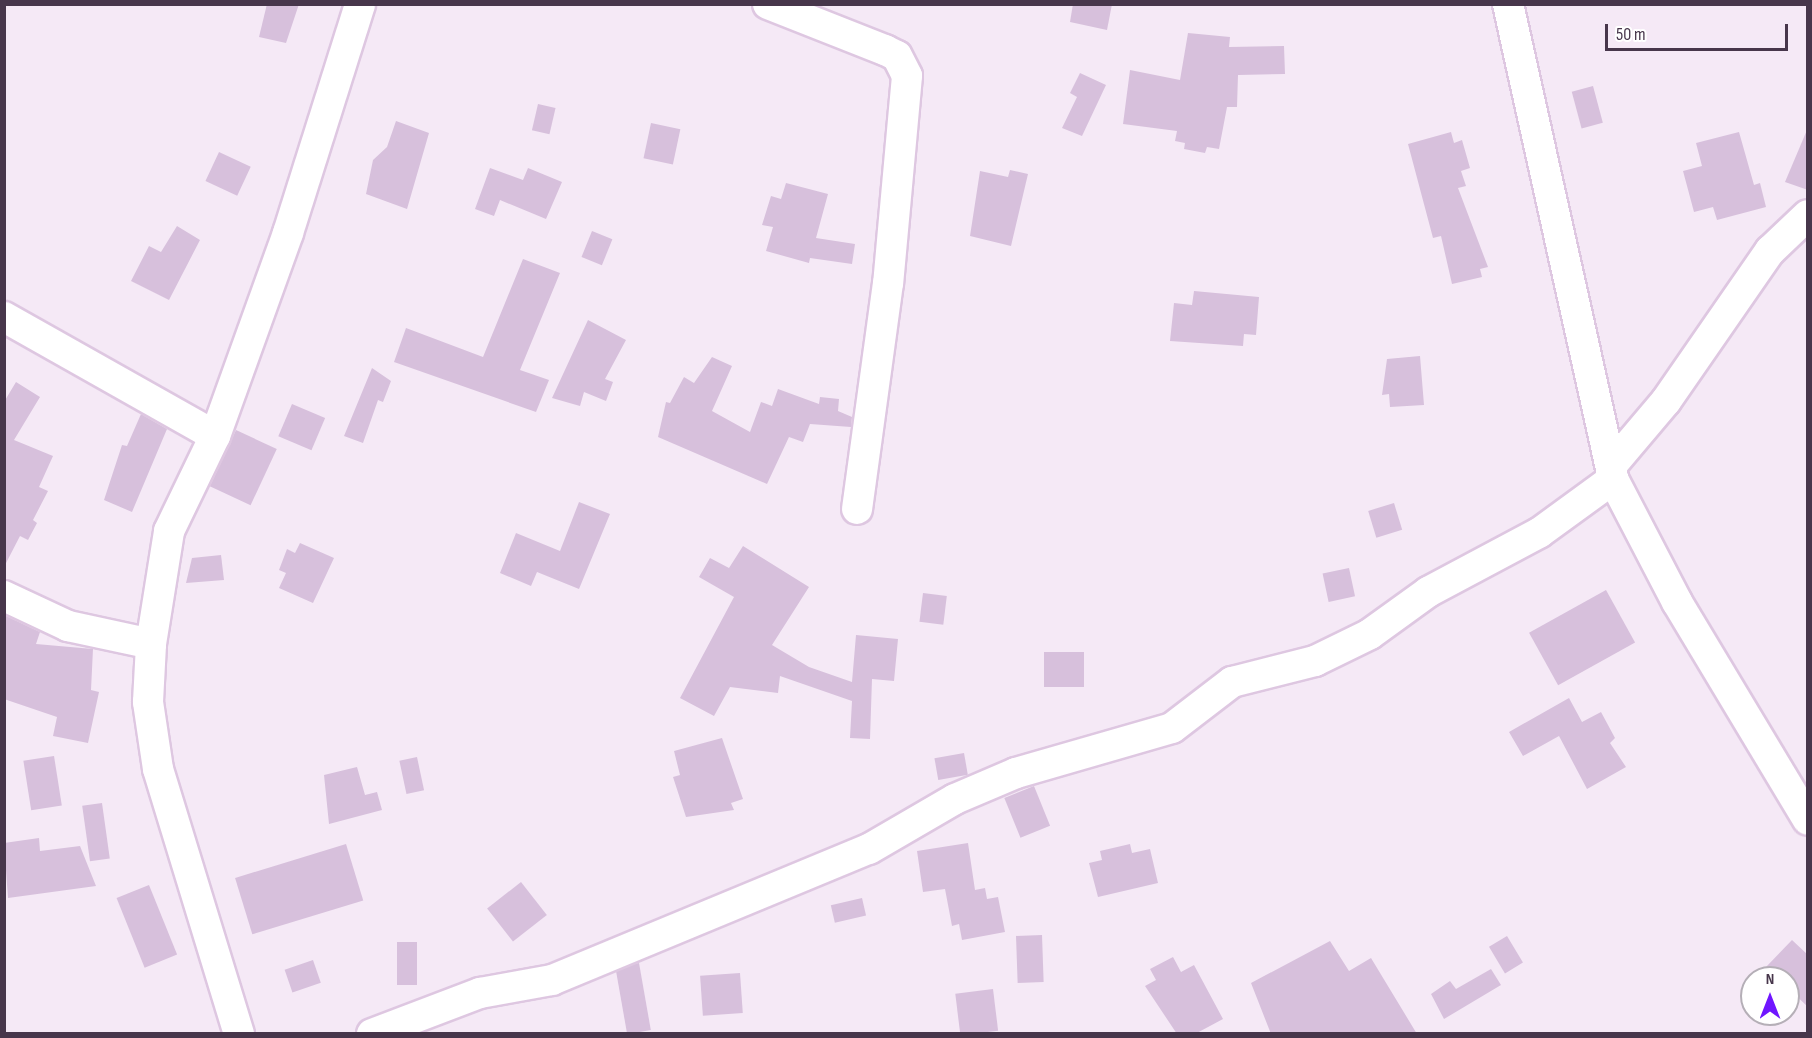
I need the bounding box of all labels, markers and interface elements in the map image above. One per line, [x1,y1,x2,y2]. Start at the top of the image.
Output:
scale bar [1608,12,1791,50]
text: 50 m [1616,24,1646,45]
north arrow [1740,966,1800,1026]
text: N [1766,970,1774,989]

